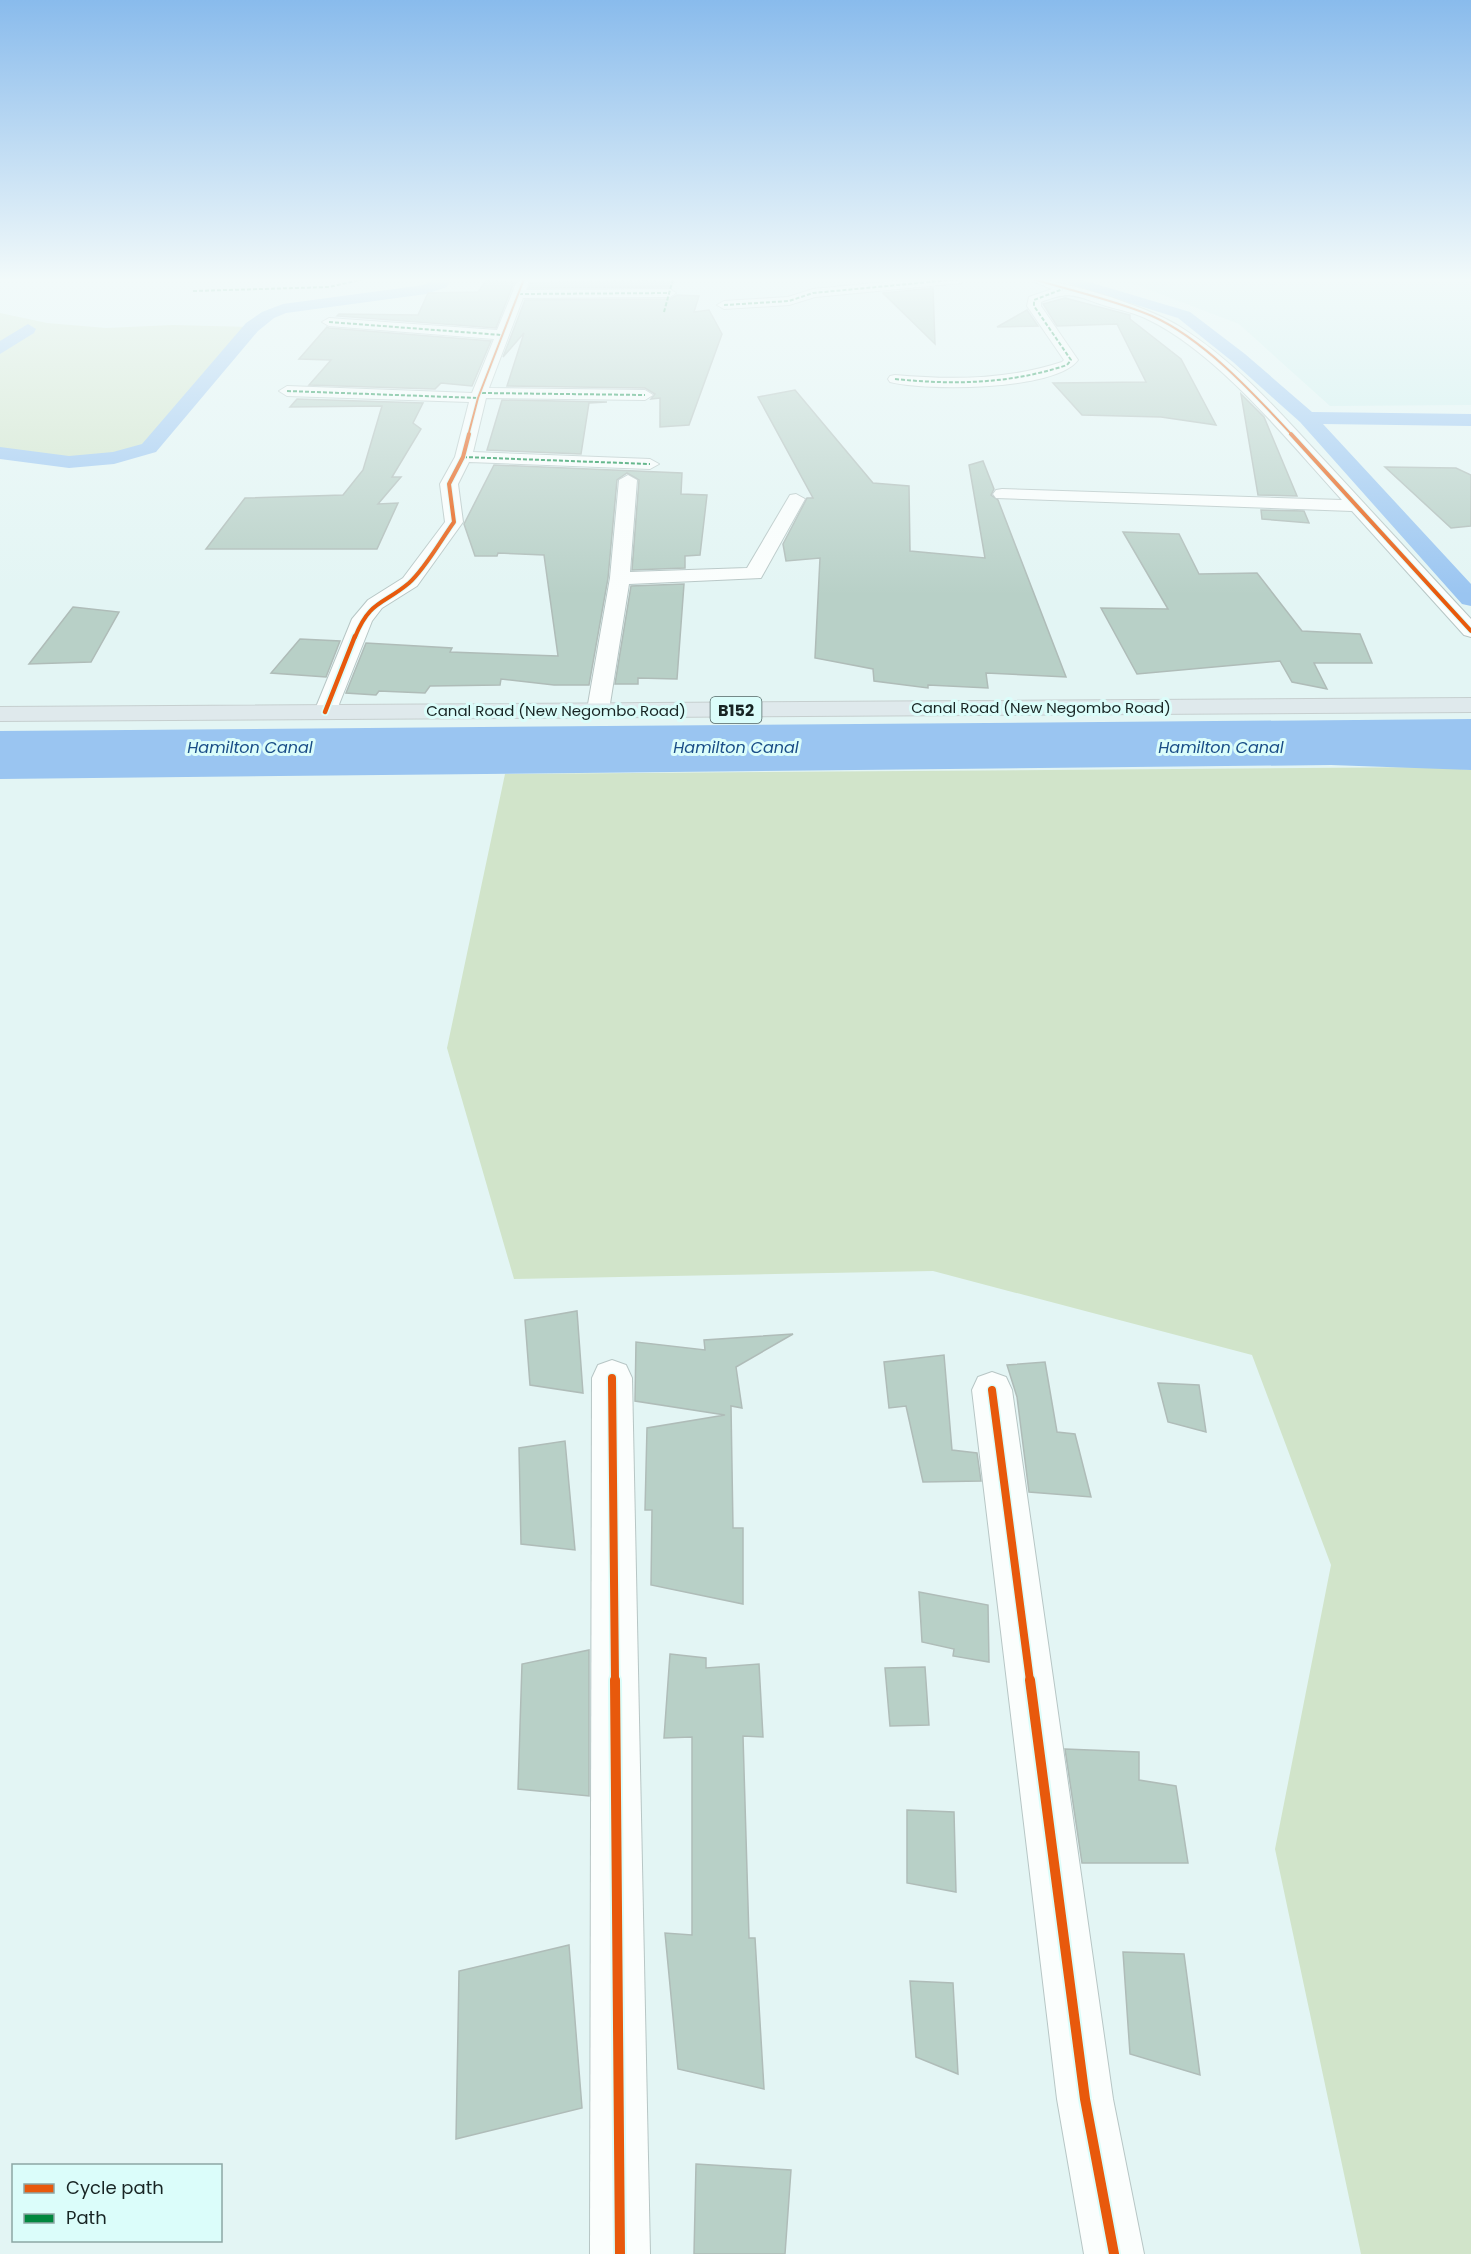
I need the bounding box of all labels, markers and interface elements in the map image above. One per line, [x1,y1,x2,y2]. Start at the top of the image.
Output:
road number: B152 [710,697,762,723]
street label: Canal Road (New Negombo Road) [911,697,1171,718]
street label: Canal Road (New Negombo Road) [426,700,686,721]
water label: Hamilton Canal [187,736,313,759]
water label: Hamilton Canal [673,736,799,759]
water label: Hamilton Canal [1158,736,1284,759]
legend [12,2164,222,2242]
text: Cycle path [66,2175,164,2200]
text: Path [66,2205,107,2230]

